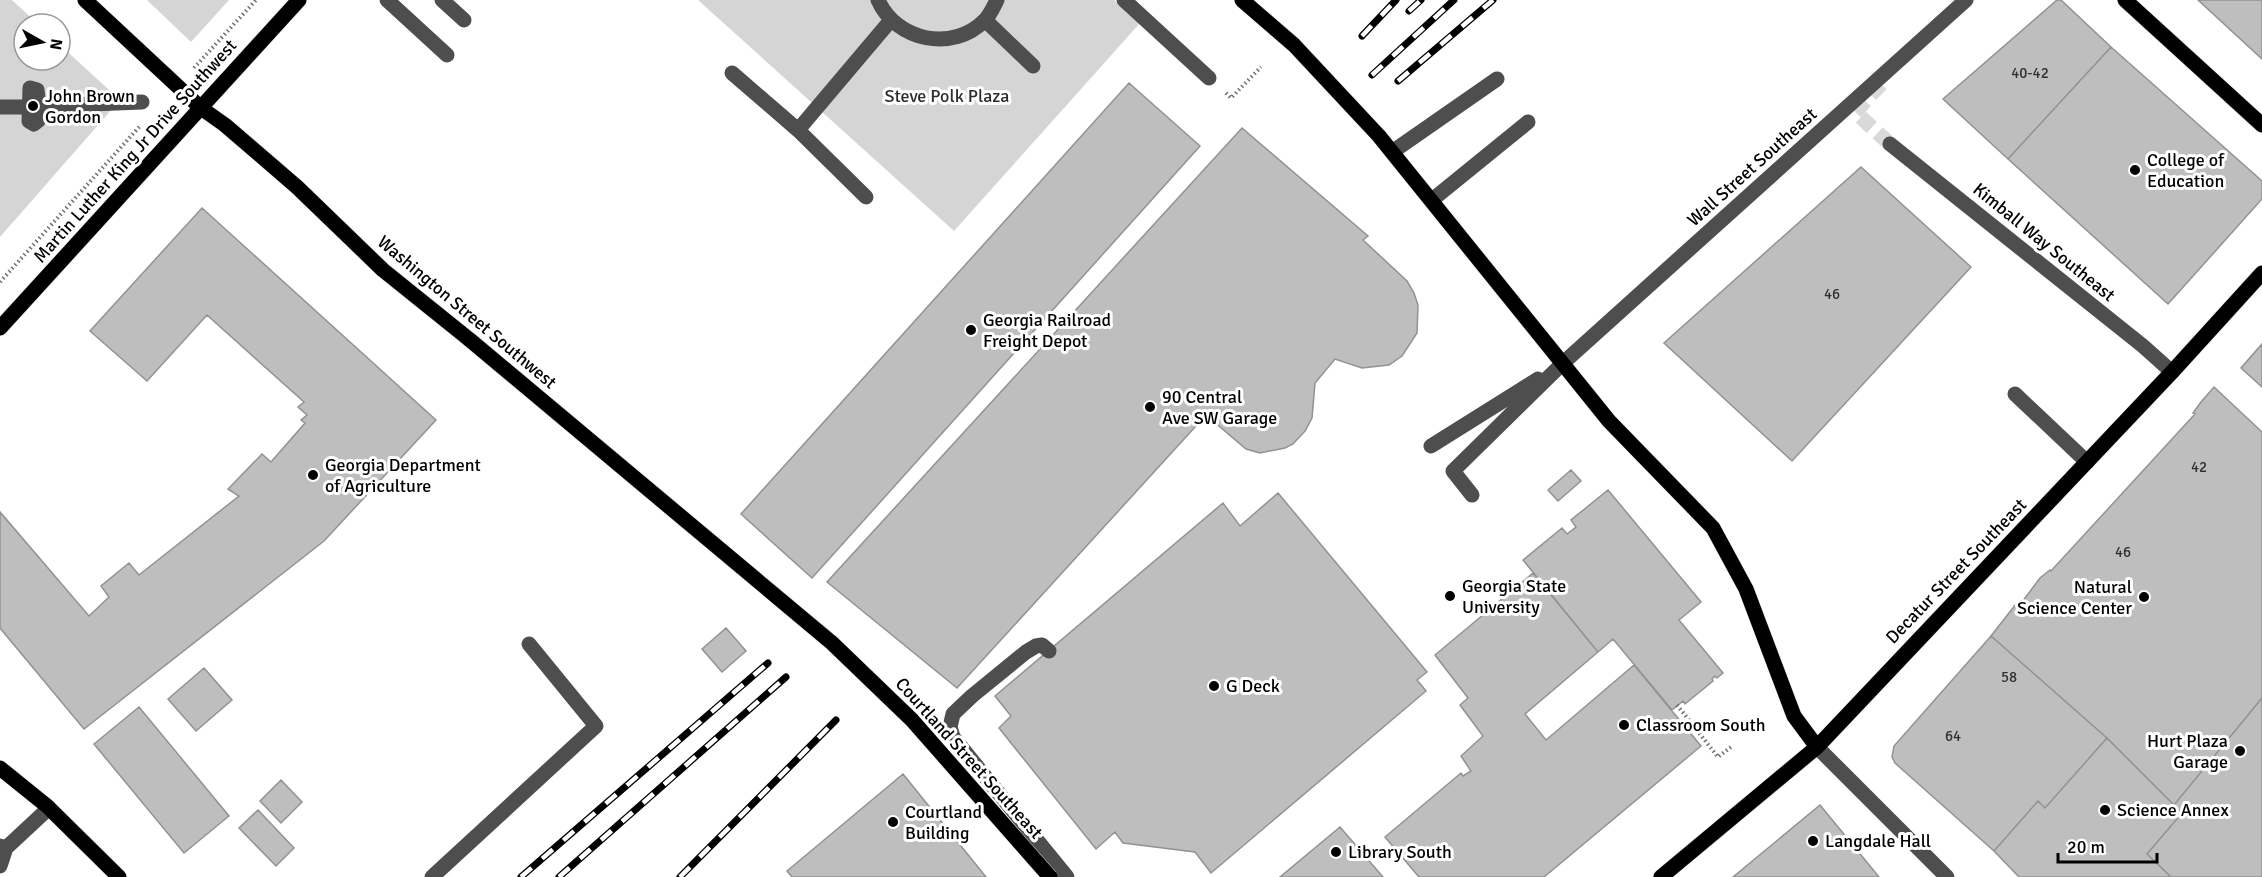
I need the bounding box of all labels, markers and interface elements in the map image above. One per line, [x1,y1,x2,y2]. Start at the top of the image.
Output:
north arrow [12,12,72,72]
street label: Martin Luther King Jr Drive Southwest [29,35,241,267]
text: N [45,37,67,51]
house number: 40-42 [2011,64,2049,82]
place label: John Brown Gordon [45,85,135,128]
park label: Steve Polk Plaza [884,85,1010,107]
marker: John Brown Gordon [26,99,40,113]
street label: Wall Street Southeast [1683,103,1821,231]
place label: College of Education [2147,149,2225,192]
marker: College of Education [2128,163,2142,177]
street label: Kimball Way Southeast [1969,178,2119,306]
street label: Washington Street Southwest [373,231,561,393]
house number: 46 [1824,285,1840,303]
place label: Georgia Railroad Freight Depot [983,309,1111,352]
marker: Georgia Railroad Freight Depot [964,323,978,337]
place label: 90 Central Ave SW Garage [1162,386,1277,429]
marker: 90 Central Ave SW Garage [1143,400,1157,414]
place label: Georgia Department of Agriculture [325,454,481,497]
house number: 42 [2191,458,2207,476]
marker: Georgia Department of Agriculture [306,468,320,482]
street label: Decatur Street Southeast [1881,494,2031,648]
house number: 46 [2115,543,2131,561]
place label: Georgia State University [1462,575,1566,618]
place label: Natural Science Center [2017,576,2132,619]
marker: Georgia State University [1443,589,1457,603]
marker: Natural Science Center [2137,590,2151,604]
house number: 58 [2001,668,2017,686]
street label: Courtland Street Southeast [891,673,1047,843]
place label: G Deck [1226,675,1280,697]
marker: G Deck [1207,679,1221,693]
place label: Classroom South [1636,714,1766,736]
marker: Classroom South [1617,718,1631,732]
house number: 64 [1945,727,1961,745]
place label: Hurt Plaza Garage [2147,730,2228,773]
marker: Hurt Plaza Garage [2233,744,2247,758]
place label: Science Annex [2117,799,2229,821]
place label: Courtland Building [905,801,982,844]
marker: Science Annex [2098,803,2112,817]
marker: Courtland Building [886,815,900,829]
scale bar [2058,826,2157,864]
place label: Langdale Hall [1825,830,1931,852]
marker: Langdale Hall [1806,834,1820,848]
text: 20 m [2067,836,2105,858]
place label: Library South [1348,841,1452,863]
marker: Library South [1329,845,1343,859]

